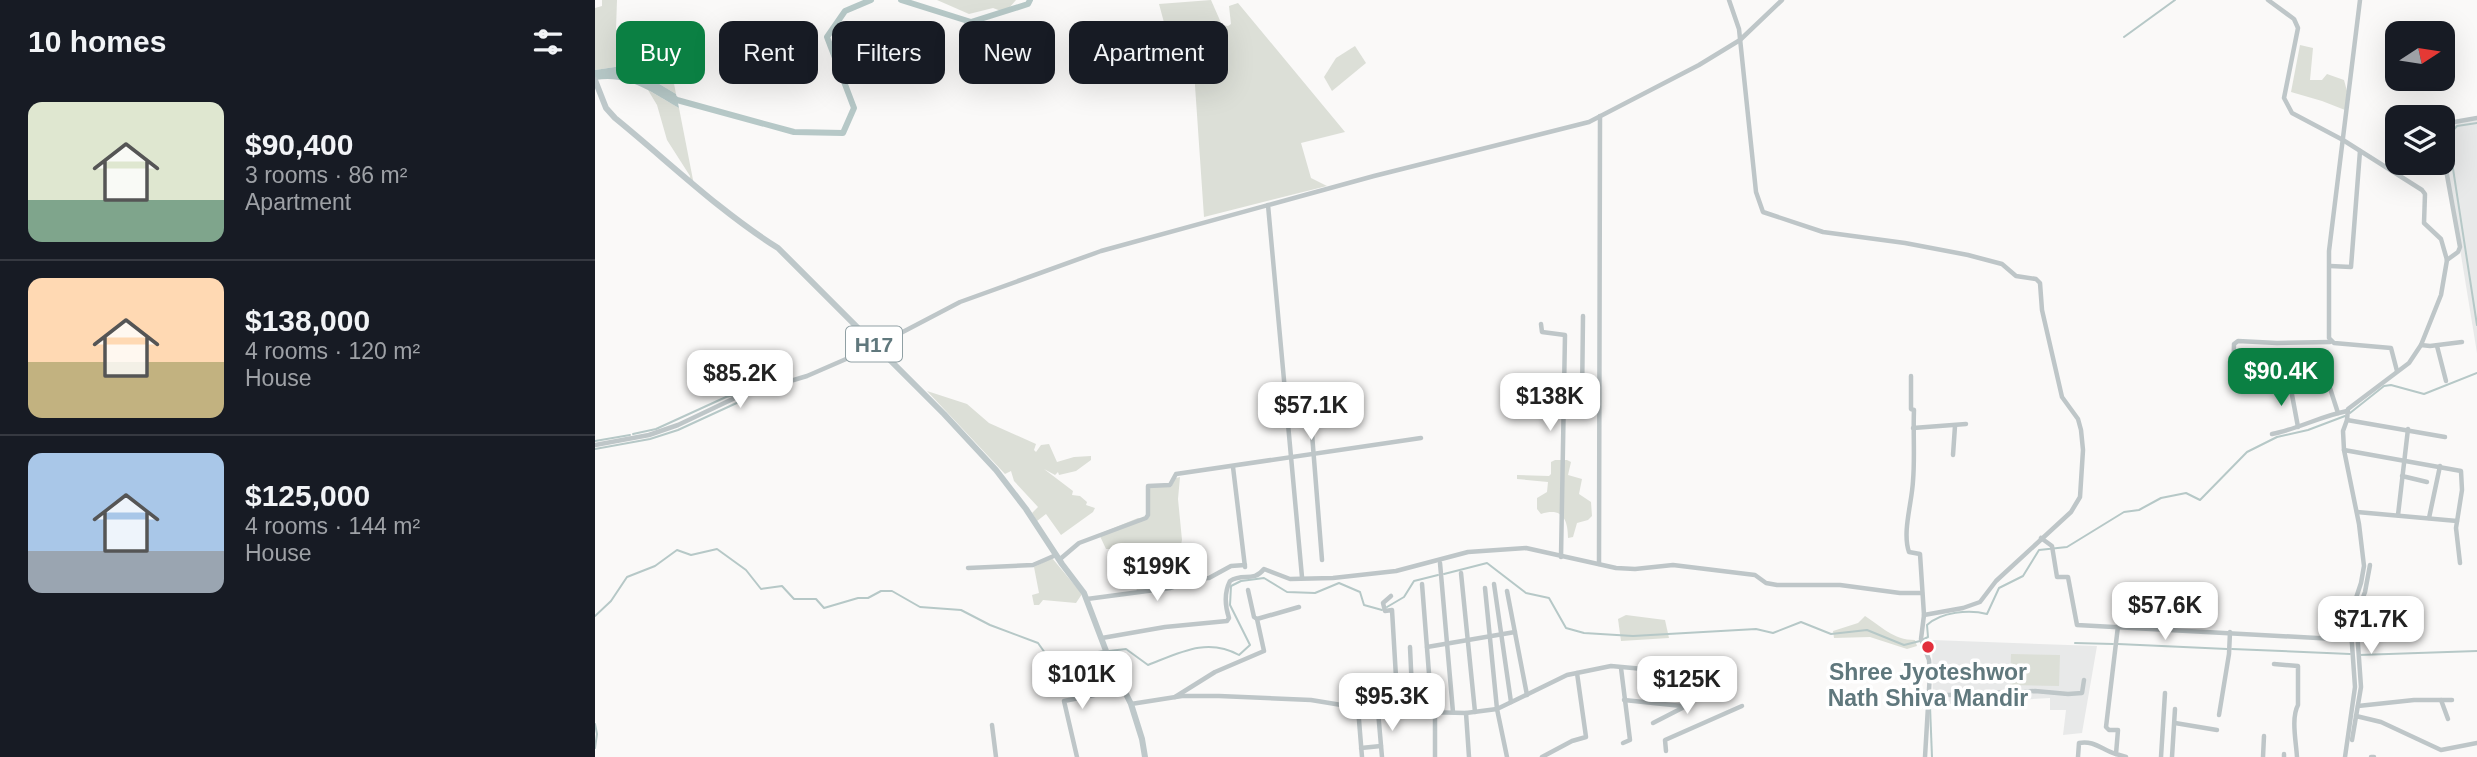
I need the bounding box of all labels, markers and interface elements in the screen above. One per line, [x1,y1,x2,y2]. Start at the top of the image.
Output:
chip: Buy [616,21,705,84]
chip: Rent [719,21,818,84]
chip: Filters [832,21,945,84]
chip: New [959,21,1055,84]
chip: Apartment [1069,21,1228,84]
north arrow [2385,21,2455,91]
map controls [2385,21,2455,175]
icon: filters [529,23,567,61]
text: 10 homes [28,25,166,58]
button: layers [2385,105,2455,175]
text: $90,400 [245,128,353,161]
icon: home [84,130,168,214]
text: 3 rooms · 86 m² [245,162,407,188]
text: Apartment [245,189,351,215]
text: $138,000 [245,304,370,337]
icon: home [84,306,168,390]
road number: H17 [846,326,902,362]
text: 4 rooms · 120 m² [245,338,420,364]
pin: $90.4K [2224,348,2338,408]
pin: $85.2K [683,350,797,410]
text: $90.4K [2244,358,2318,384]
text: $85.2K [703,360,777,386]
text: House [245,365,311,391]
pin: $138K [1501,374,1599,433]
pin: $57.1K [1254,382,1368,442]
text: $138K [1516,383,1584,409]
text: $57.1K [1274,392,1348,418]
text: $125,000 [245,479,370,512]
icon: home [84,481,168,565]
text: 4 rooms · 144 m² [245,513,420,539]
text: House [245,540,311,566]
pin: $199K [1108,544,1206,603]
text: $199K [1123,553,1191,579]
pin: $57.6K [2108,582,2222,642]
text: $57.6K [2128,592,2202,618]
pin: $71.7K [2314,596,2428,656]
text: $71.7K [2334,606,2408,632]
marker: Shree Jyoteshwor Nath Shiva Mandir [1920,639,1936,655]
pin: $101K [1033,652,1131,711]
pin: $125K [1638,656,1736,716]
place label: Shree Jyoteshwor Nath Shiva Mandir [1828,659,2028,711]
text: $101K [1048,661,1116,687]
text: $125K [1653,666,1721,692]
pin: $95.3K [1335,674,1449,733]
text: $95.3K [1355,683,1429,709]

